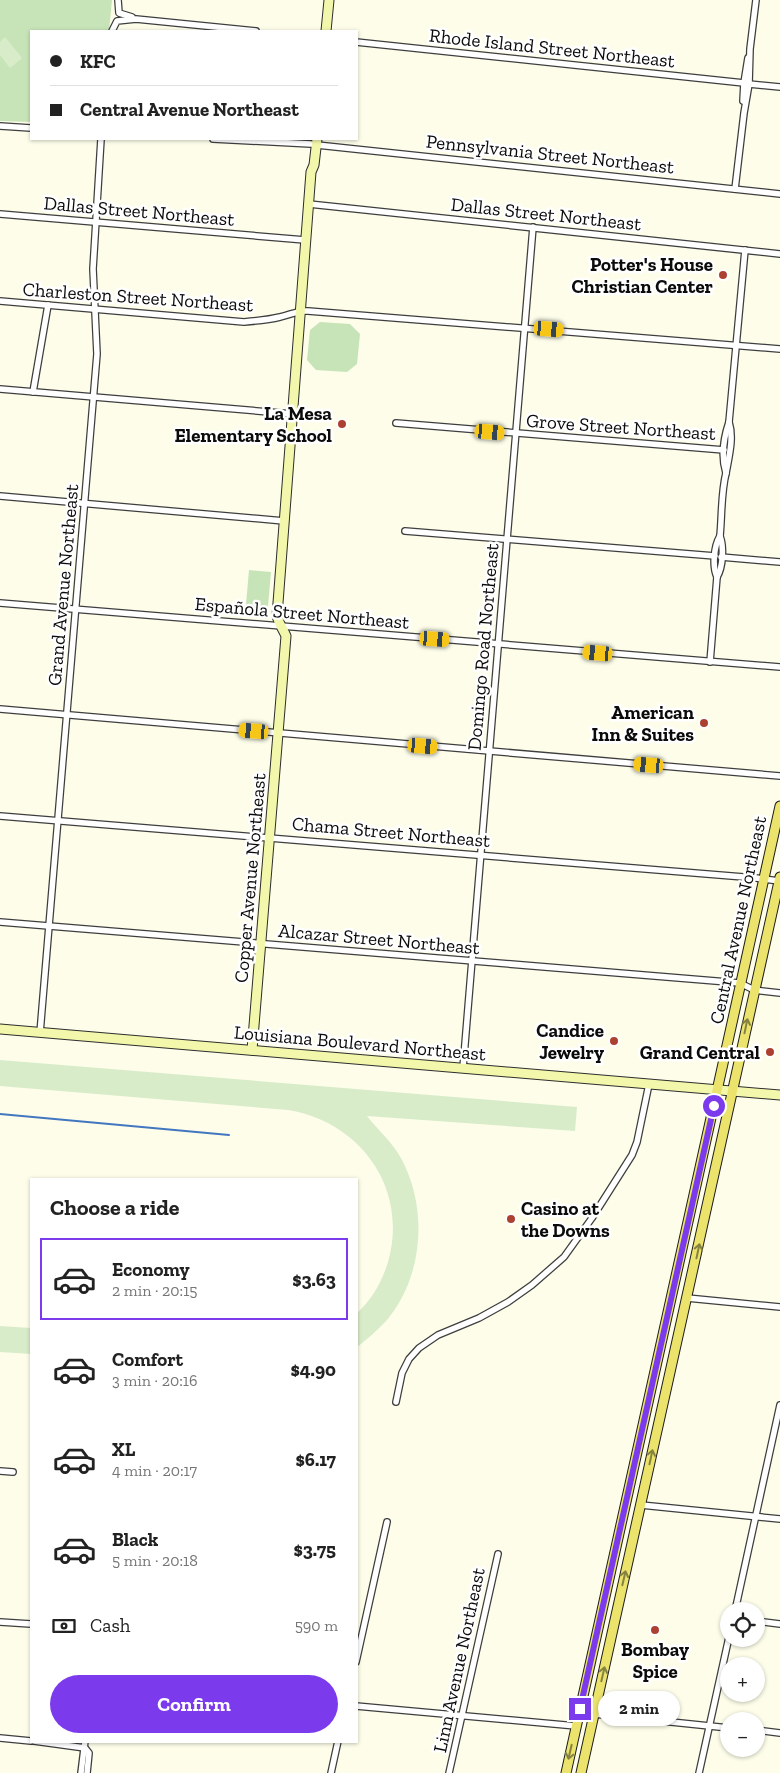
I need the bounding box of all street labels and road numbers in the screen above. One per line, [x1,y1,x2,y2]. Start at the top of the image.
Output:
street label: Rhode Island Street Northeast [428,24,676,72]
street label: Pennsylvania Street Northeast [425,130,675,178]
street label: Dallas Street Northeast [43,191,235,231]
street label: Dallas Street Northeast [450,193,642,235]
street label: Charleston Street Northeast [22,277,254,317]
street label: Grove Street Northeast [525,409,717,445]
street label: Grand Avenue Northeast [43,483,83,687]
street label: Domingo Road Northeast [462,542,504,752]
street label: Española Street Northeast [194,592,410,634]
street label: Copper Avenue Northeast [229,772,271,984]
street label: Chama Street Northeast [291,812,491,852]
street label: Central Avenue Northeast [705,814,771,1026]
street label: Alcazar Street Northeast [277,919,481,959]
street label: Louisiana Boulevard Northeast [233,1021,487,1065]
street label: Linn Avenue Northeast [428,1566,490,1754]

